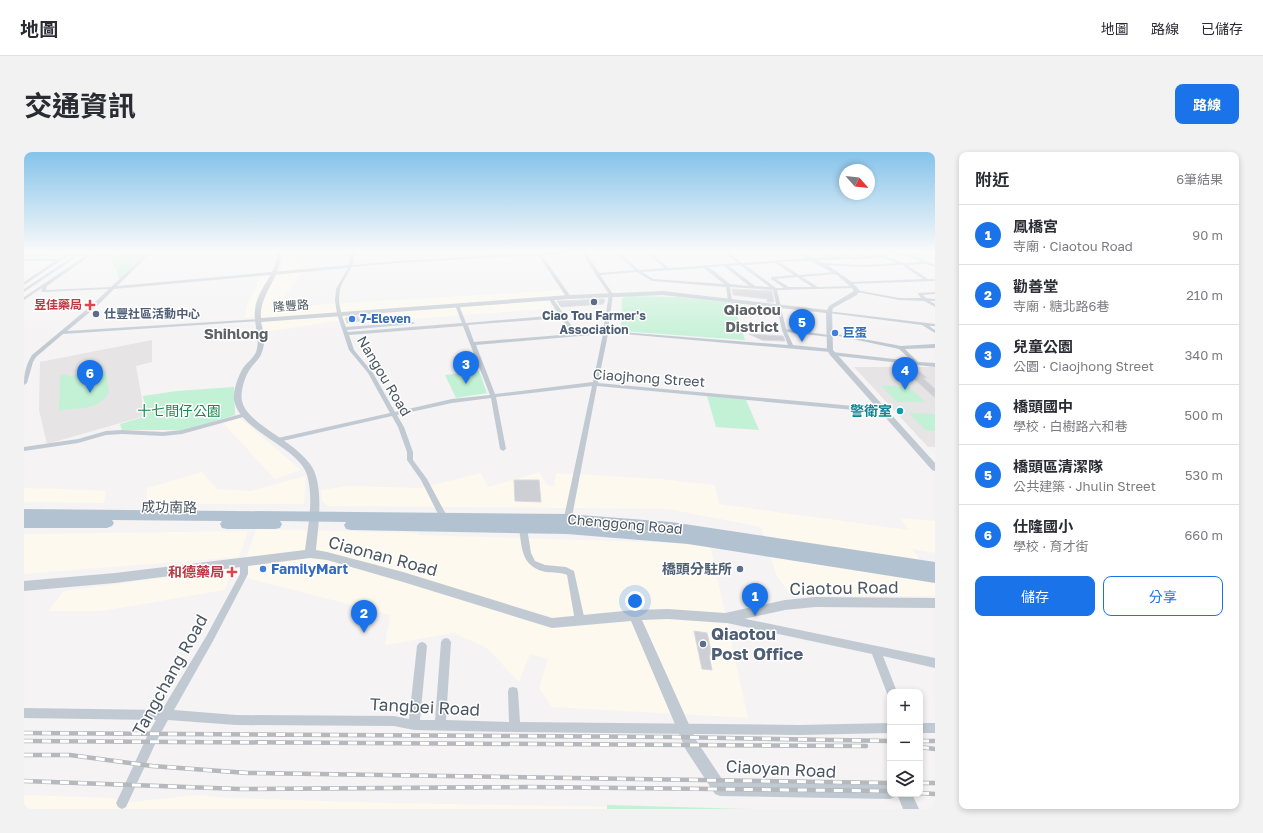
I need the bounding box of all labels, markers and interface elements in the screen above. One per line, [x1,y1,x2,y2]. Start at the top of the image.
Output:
text: 地圖 [20,17,58,40]
text: 地圖 [1101,20,1129,37]
text: 路線 [1151,20,1179,37]
text: 已儲存 [1201,20,1243,37]
button: 路線 [1175,84,1239,124]
text: 交通資訊 [24,89,136,122]
north arrow [839,164,875,200]
text: 附近 [975,169,1009,190]
text: 6筆結果 [1176,171,1223,187]
text: 鳳橋宮 [1013,217,1058,235]
text: 1 [985,227,991,243]
text: 90 m [1192,227,1223,243]
text: 寺廟 · Ciaotou Road [1013,238,1133,254]
text: 勸善堂 [1013,277,1058,295]
text: 2 [984,287,992,303]
text: 210 m [1186,287,1223,303]
place label: 昱佳藥局 [34,297,82,312]
street label: 隆豐路 [272,297,309,314]
marker: Ciao Tou Farmer's Association [589,297,599,307]
text: 寺廟 · 糖北路6巷 [1013,298,1109,314]
marker: 昱佳藥局 [85,300,95,310]
district label: Qiaotou District [723,300,781,335]
place label: 仕豐社區活動中心 [104,306,200,321]
place label: Ciao Tou Farmer's Association [542,308,646,337]
marker: 仕豐社區活動中心 [91,309,101,319]
pin: 5 [789,309,815,342]
place label: 7-Eleven [360,311,411,326]
marker: 7-Eleven [347,314,357,324]
district label: Shihlong [204,324,268,342]
place label: 巨蛋 [843,325,867,340]
marker: 巨蛋 [830,328,840,338]
street label: Nangou Road [354,333,415,419]
text: 兒童公園 [1013,337,1073,355]
text: 3 [984,347,992,363]
text: 340 m [1185,347,1223,363]
pin: 3 [453,351,479,384]
pin: 4 [892,357,918,390]
text: 公園 · Ciaojhong Street [1013,358,1154,374]
pin: 6 [77,360,103,393]
street label: Ciaojhong Street [592,365,706,390]
text: 橋頭國中 [1013,397,1073,415]
park label: 十七間仔公園 [137,402,221,419]
place label: 警衛室 [850,402,892,419]
marker: 警衛室 [895,406,905,416]
text: 4 [984,407,992,423]
text: 500 m [1185,407,1223,423]
text: 學校 · 白樹路六和巷 [1013,418,1127,434]
text: 橋頭區清潔隊 [1013,457,1103,475]
text: 5 [984,467,992,483]
text: 530 m [1185,467,1223,483]
text: 公共建築 · Jhulin Street [1013,478,1156,494]
street label: 成功南路 [141,498,197,515]
street label: Chenggong Road [567,510,683,537]
text: 仕隆國小 [1013,517,1073,535]
text: 6 [984,527,992,543]
text: 660 m [1184,527,1223,543]
street label: Ciaonan Road [326,531,440,580]
text: 學校 · 育才街 [1013,538,1088,554]
place label: FamilyMart [271,560,348,577]
place label: 橋頭分駐所 [662,560,732,577]
place label: 和德藥局 [168,563,224,580]
marker: FamilyMart [258,564,268,574]
marker: 橋頭分駐所 [735,564,745,574]
marker: 和德藥局 [227,567,237,577]
street label: Ciaotou Road [789,576,899,599]
button: 儲存 [975,576,1095,616]
button: 分享 [1103,576,1223,616]
pin: 1 [742,583,768,616]
your location [625,591,645,611]
pin: 2 [351,600,377,633]
street label: Tangchang Road [127,610,212,739]
place label: Qiaotou Post Office [711,623,803,664]
marker: Qiaotou Post Office [698,639,708,649]
map controls [887,689,923,797]
button: + [887,689,923,725]
street label: Tangbei Road [369,693,481,720]
button: − [887,725,923,761]
street label: Ciaoyan Road [725,755,837,782]
button: layers [887,761,923,797]

